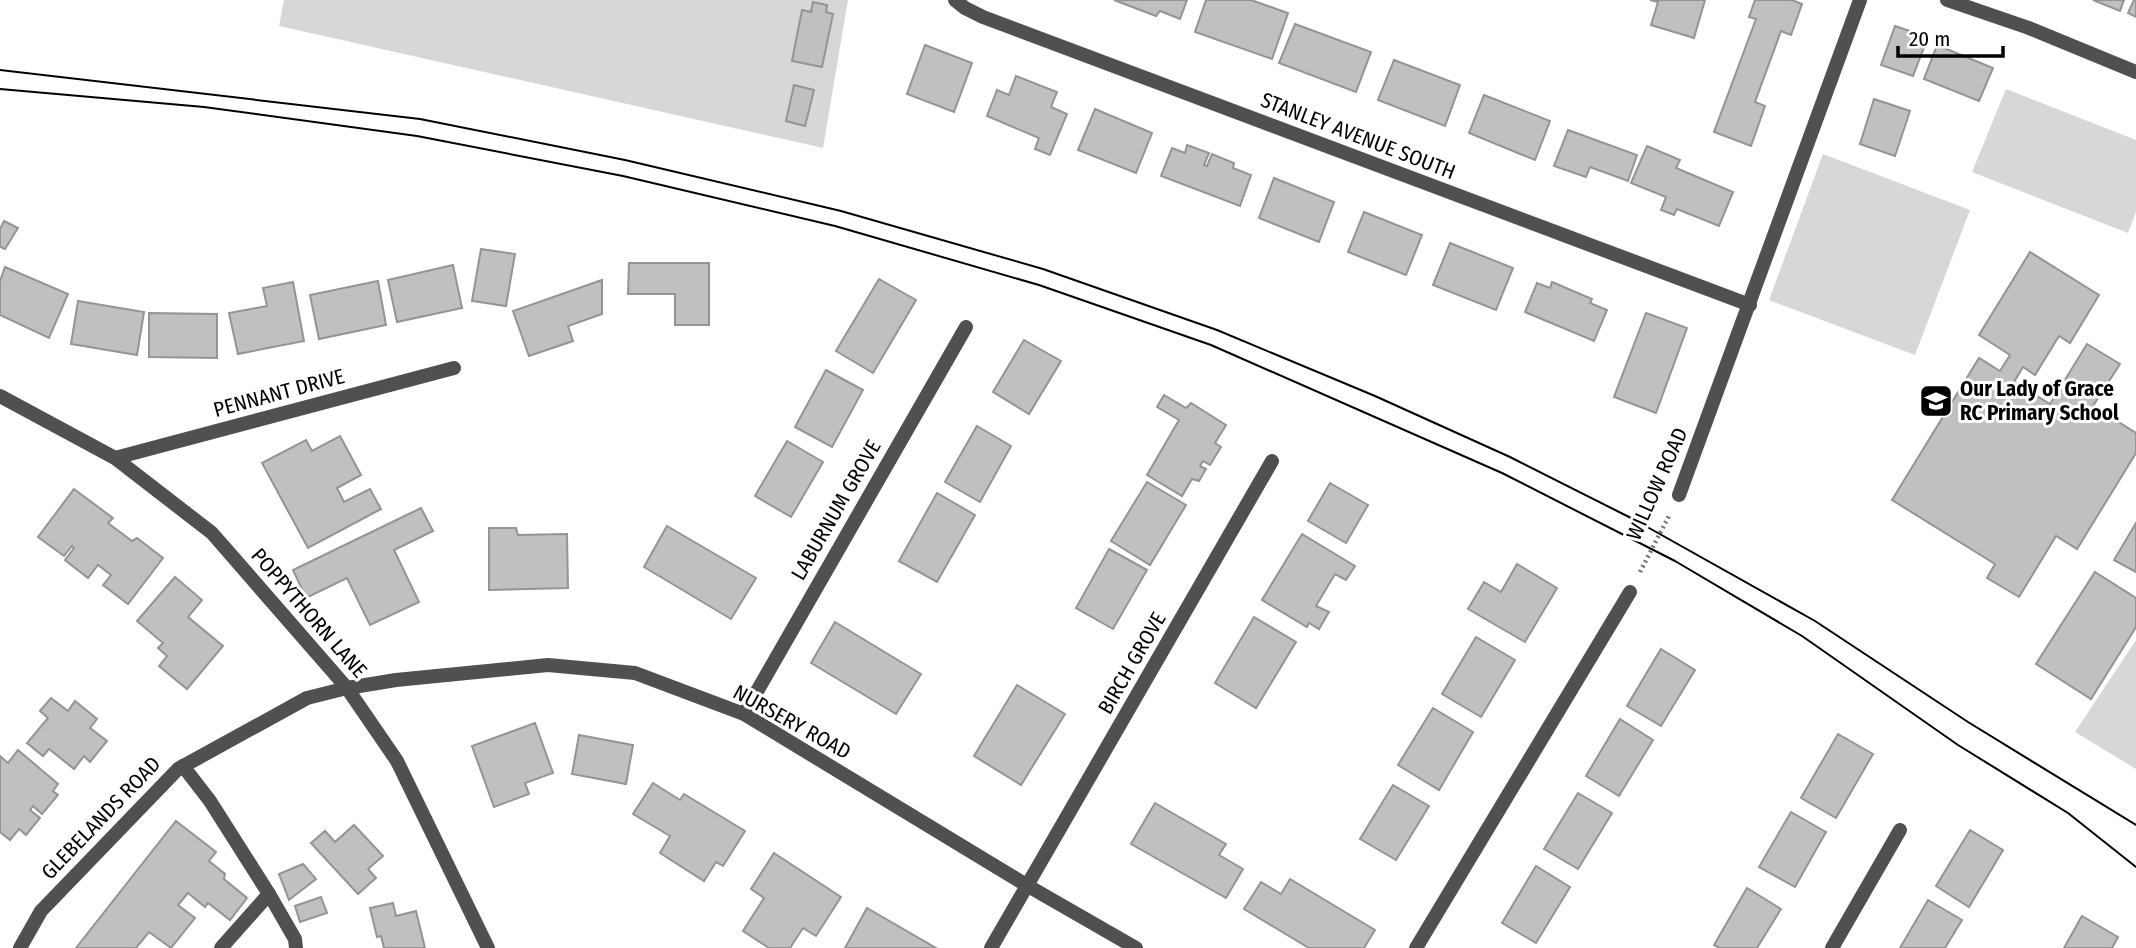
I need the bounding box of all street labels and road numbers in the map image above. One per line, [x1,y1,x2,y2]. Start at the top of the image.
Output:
street label: STANLEY AVENUE SOUTH [1257,87,1459,185]
street label: PENNANT DRIVE [211,363,347,423]
street label: WILLOW ROAD [1621,424,1693,544]
street label: LABURNUM GROVE [785,435,887,585]
street label: POPPYTHORN LANE [246,543,373,683]
street label: BIRCH GROVE [1092,607,1172,719]
street label: NURSERY ROAD [729,679,855,765]
street label: GLEBELANDS ROAD [36,751,166,885]

